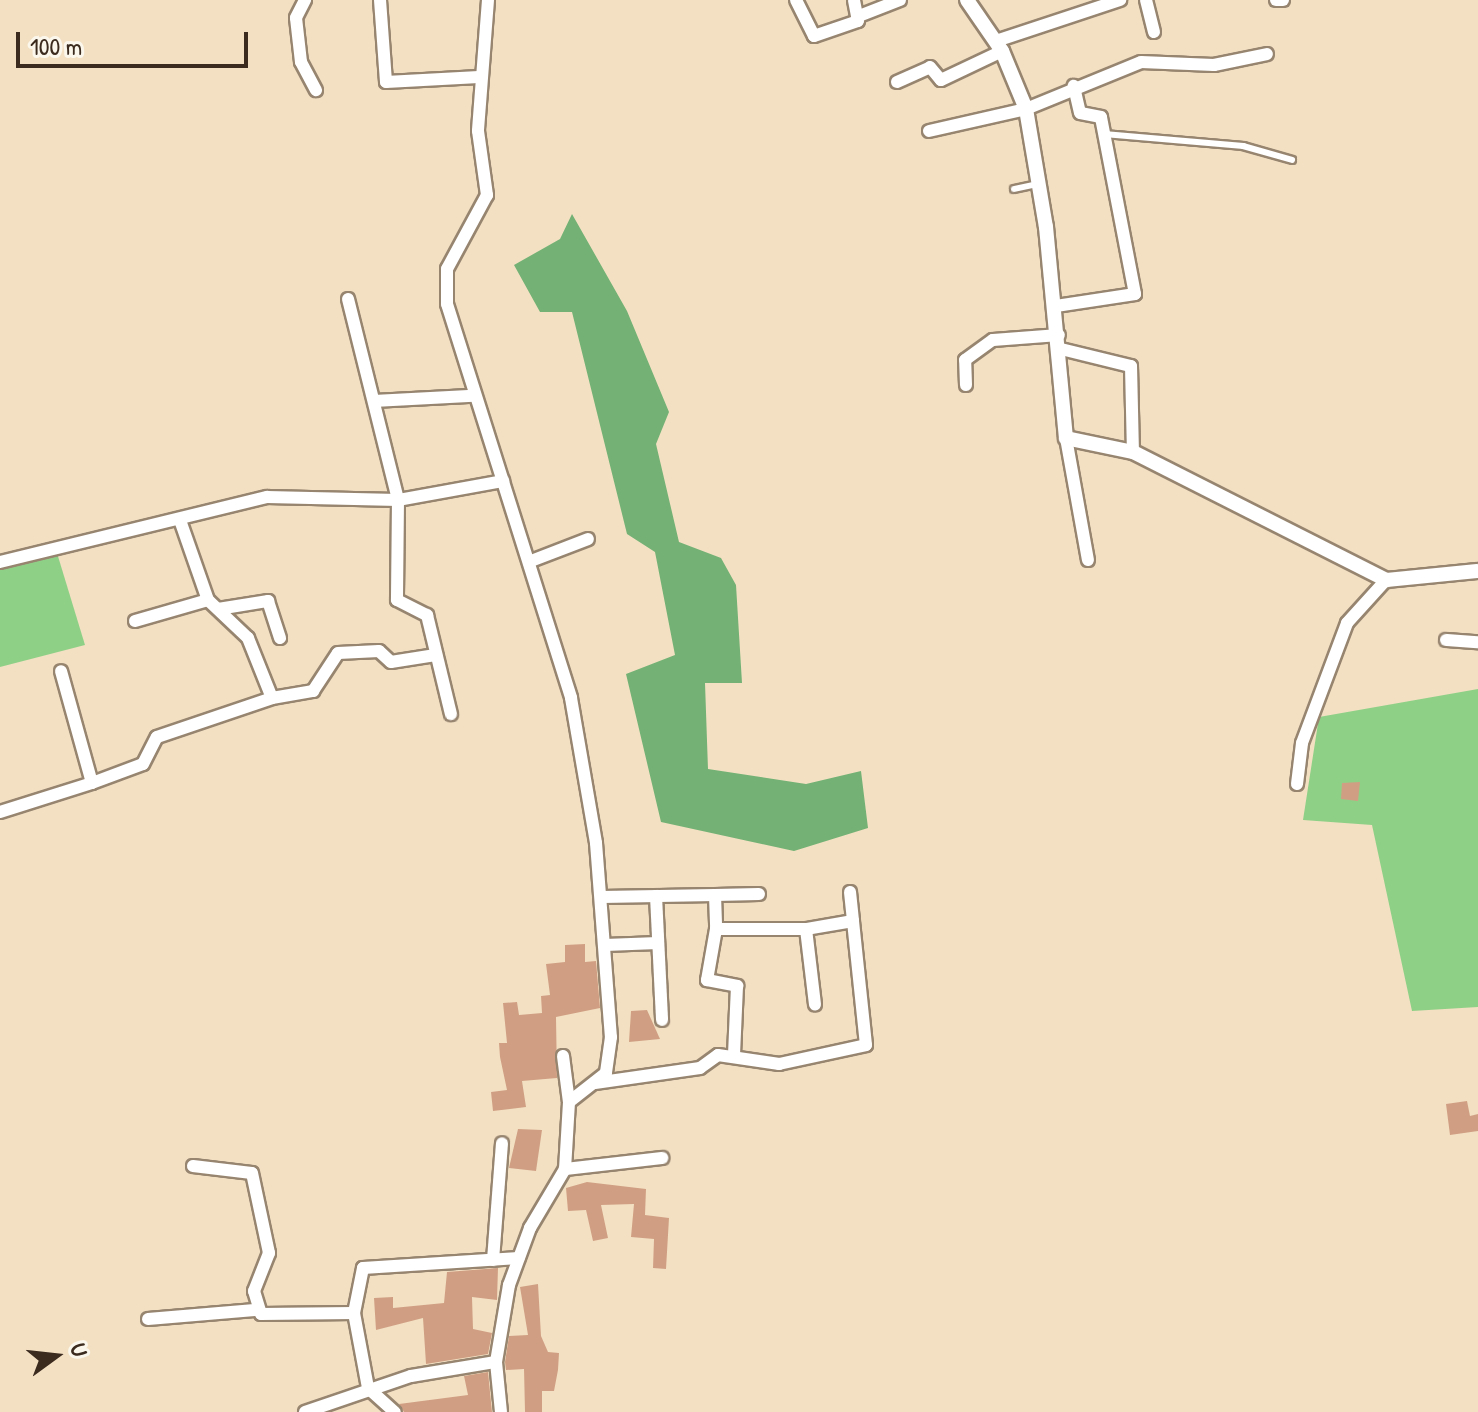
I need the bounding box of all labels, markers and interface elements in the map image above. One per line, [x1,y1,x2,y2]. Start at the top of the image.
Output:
scale bar [20,16,252,66]
text: 100 m [30,30,82,62]
north arrow [16,1316,96,1396]
text: U [63,1340,95,1360]

